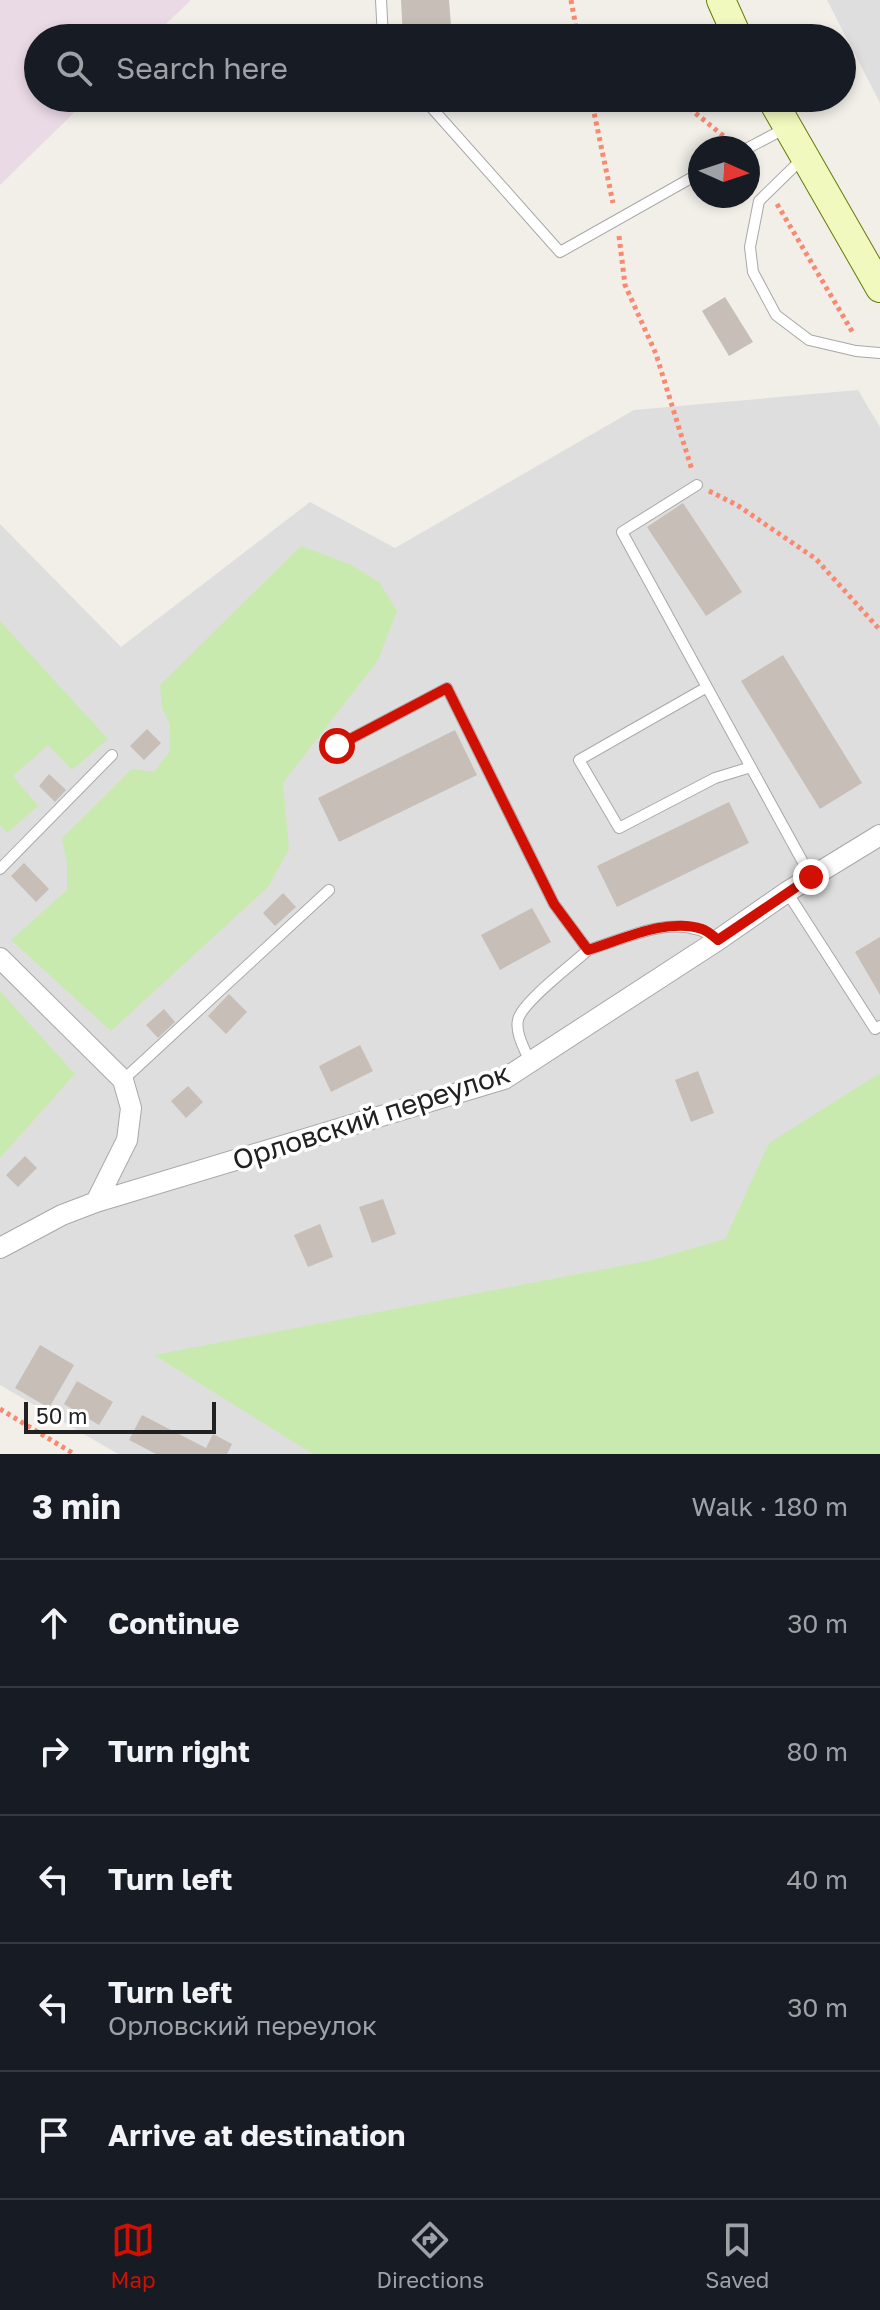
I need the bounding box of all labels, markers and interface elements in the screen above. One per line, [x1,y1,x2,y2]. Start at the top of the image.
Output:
search box [24,24,856,112]
icon: search [52,46,96,90]
text: Search here [116,50,288,86]
north arrow [688,136,760,208]
route start [319,728,355,764]
route end [793,859,829,895]
street label: Орловский переулок [228,1056,514,1176]
scale bar [24,1398,216,1434]
text: 50 m [36,1402,87,1429]
text: 3 min [32,1486,121,1526]
text: Walk · 180 m [691,1491,848,1522]
icon: ahead [32,1601,76,1645]
text: Continue [108,1605,239,1641]
text: 30 m [787,1608,848,1639]
icon: right [32,1729,76,1773]
text: Turn right [108,1733,250,1769]
text: 80 m [787,1736,848,1767]
icon: left [32,1857,76,1901]
text: Turn left [108,1861,233,1897]
text: 40 m [787,1864,848,1895]
text: Turn left [108,1974,233,2010]
icon: left [32,1985,76,2029]
text: 30 m [787,1992,848,2023]
text: Орловский переулок [108,2010,377,2041]
icon: arrive [32,2113,76,2157]
text: Arrive at destination [108,2117,405,2153]
tab: Map [111,2218,155,2293]
tab: Directions [377,2218,484,2293]
tab: Saved [705,2218,769,2293]

